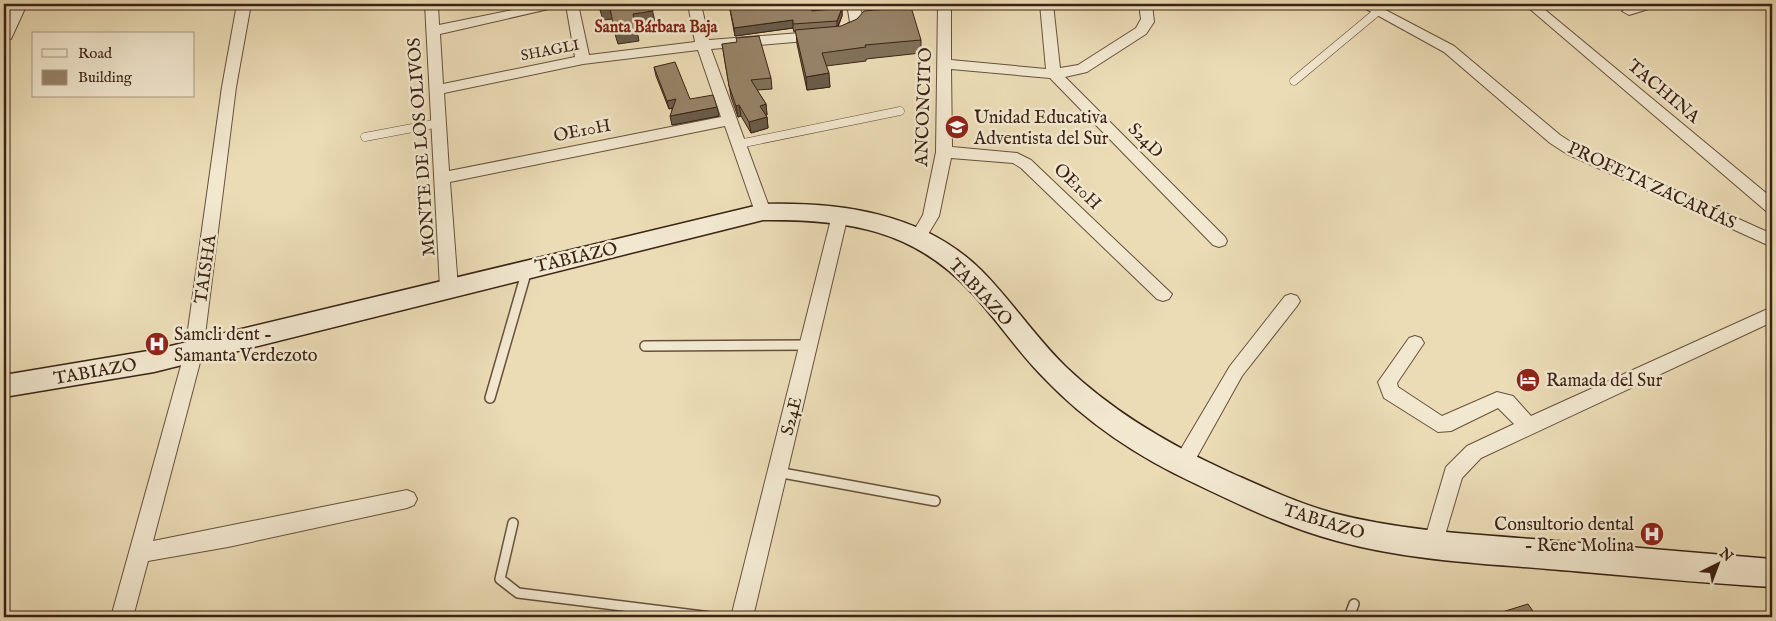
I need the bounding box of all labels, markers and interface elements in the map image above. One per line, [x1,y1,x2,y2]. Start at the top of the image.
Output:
district label: Santa Bárbara Baja [595,18,719,38]
legend [32,32,195,98]
street label: SHAGLI [519,35,582,65]
street label: MONTE DE LOS OLIVOS [403,37,442,257]
text: Road [78,44,113,63]
street label: ANCONCITO [911,47,938,168]
street label: TACHINA [1622,55,1705,130]
text: Building [78,68,133,87]
place label: Unidad Educativa Adventista del Sur [973,107,1109,151]
school or university icon: Unidad Educativa Adventista del Sur [944,114,970,140]
street label: OE10H [552,115,613,148]
street label: S24D [1122,118,1168,164]
street label: PROFETA ZACARÍAS [1563,135,1740,236]
street label: OE10H [1048,159,1106,216]
street label: TAISHA [190,232,223,305]
street label: TABIAZO [533,238,620,279]
street label: TABIAZO [943,254,1017,332]
place label: Samcli dent - Samanta Verdezoto [174,324,318,368]
hospital icon: Samcli dent - Samanta Verdezoto [144,331,170,357]
street label: TABIAZO [52,354,139,391]
hotel icon: Ramada del Sur [1515,367,1541,393]
place label: Ramada del Sur [1546,370,1663,393]
street label: S24E [777,395,808,438]
street label: TABIAZO [1280,499,1367,546]
place label: Consultorio dental - Rene Molina [1494,514,1634,558]
hospital icon: Consultorio dental - Rene Molina [1639,521,1665,547]
north arrow [1694,538,1744,588]
text: N [1715,544,1737,566]

